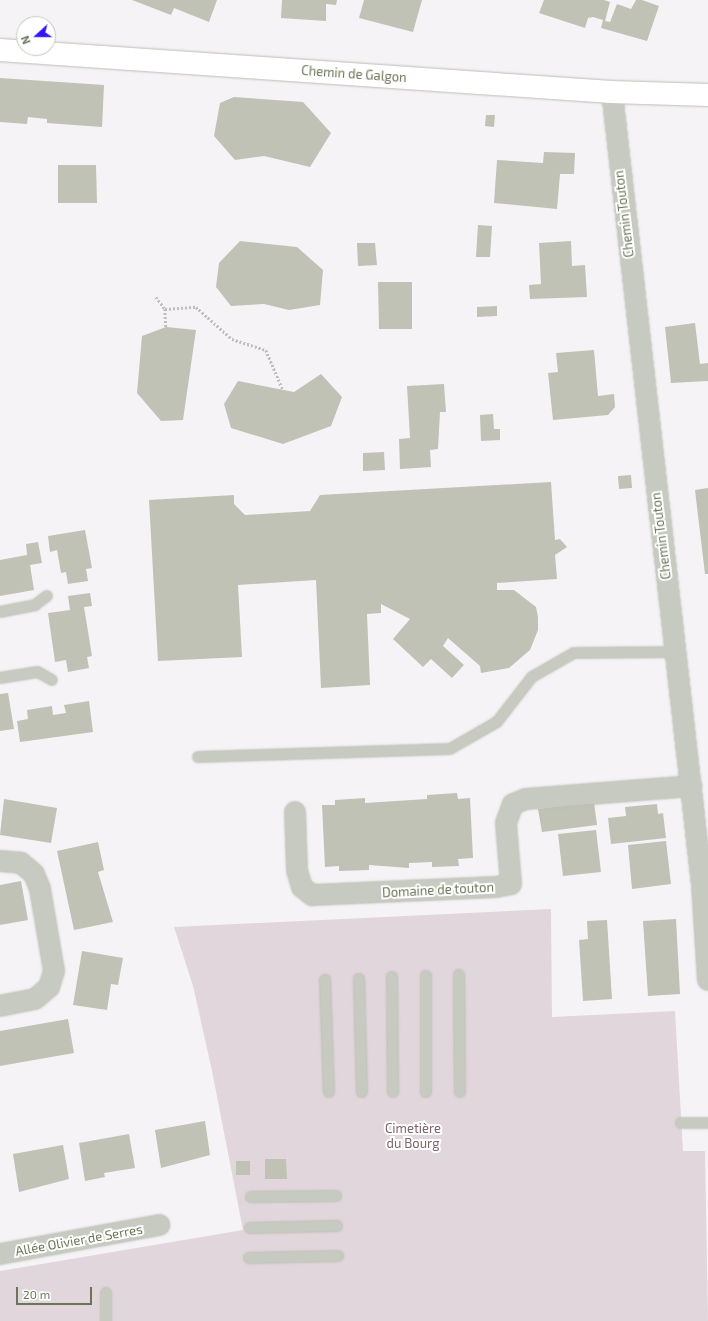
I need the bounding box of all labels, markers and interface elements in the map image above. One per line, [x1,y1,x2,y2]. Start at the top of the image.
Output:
north arrow [16,16,56,56]
text: N [18,34,33,46]
street label: Chemin de Galgon [301,63,407,85]
street label: Chemin Touton [611,169,637,259]
street label: Chemin Touton [648,491,674,581]
street label: Domaine de touton [382,879,494,901]
park label: Cimetière du Bourg [385,1121,441,1152]
street label: Allée Olivier de Serres [14,1221,144,1259]
scale bar [18,1279,94,1305]
text: 20 m [23,1287,50,1301]

